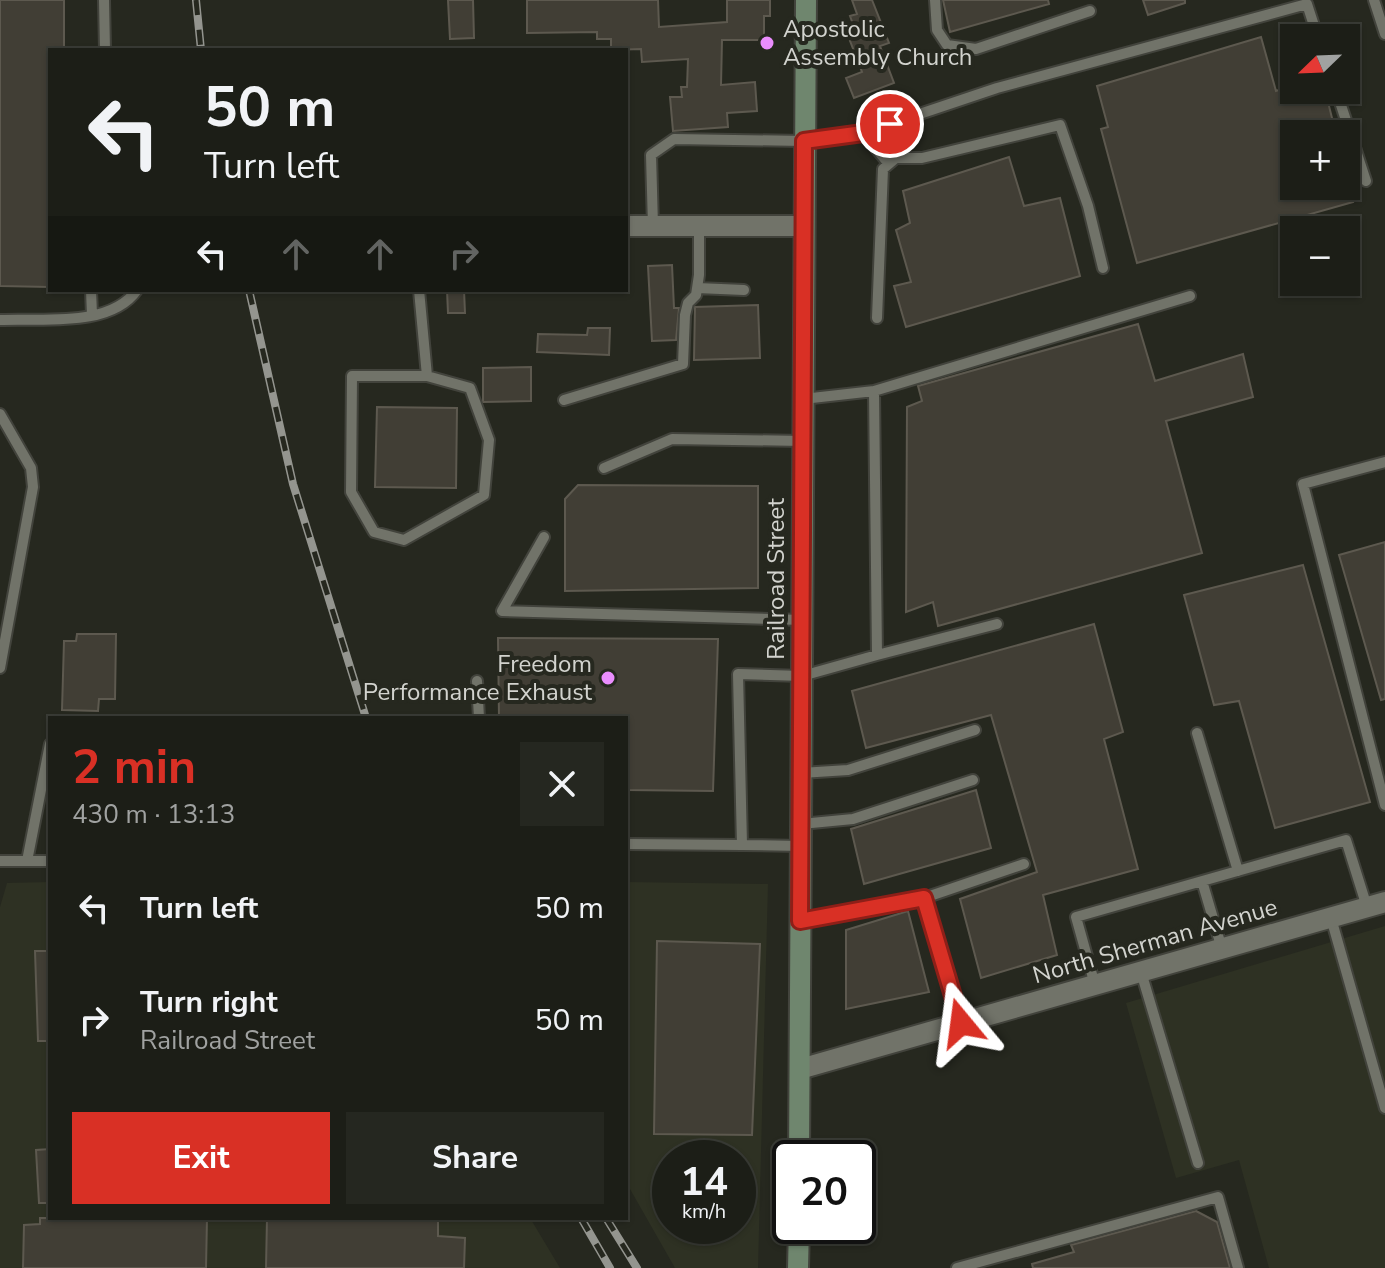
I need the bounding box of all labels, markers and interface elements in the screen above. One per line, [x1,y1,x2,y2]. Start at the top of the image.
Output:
place label: Apostolic Assembly Church [783,13,973,73]
north arrow [1280,24,1360,104]
map controls [1280,24,1360,296]
marker: Apostolic Assembly Church [758,34,776,52]
text: 50 m [204,69,335,146]
icon: left [72,80,176,184]
pin [856,90,924,158]
icon: arrive [868,102,912,146]
button: + [1280,120,1360,200]
text: Turn left [204,142,339,191]
button: − [1280,216,1360,296]
icon: left [190,232,234,276]
icon: ahead [274,232,318,276]
icon: ahead [358,232,402,276]
icon: right [442,232,486,276]
street label: Railroad Street [760,498,792,660]
place label: Freedom Performance Exhaust [363,648,593,708]
marker: Freedom Performance Exhaust [599,669,617,687]
text: 2 min [72,734,196,800]
button: close [520,742,604,826]
text: 430 m · 13:13 [72,797,235,832]
icon: left [72,886,116,930]
text: Turn left [140,888,258,929]
text: 50 m [535,888,604,929]
street label: North Sherman Avenue [1029,891,1281,991]
position arrow [919,981,1003,1065]
text: Turn right [140,982,278,1023]
icon: right [72,998,116,1042]
text: 50 m [535,1000,604,1041]
text: Railroad Street [140,1023,315,1058]
button: Exit [72,1112,330,1204]
button: Share [346,1112,604,1204]
speed limit sign: 20 [772,1140,876,1244]
text: 14 [680,1155,728,1209]
text: km/h [682,1198,726,1225]

